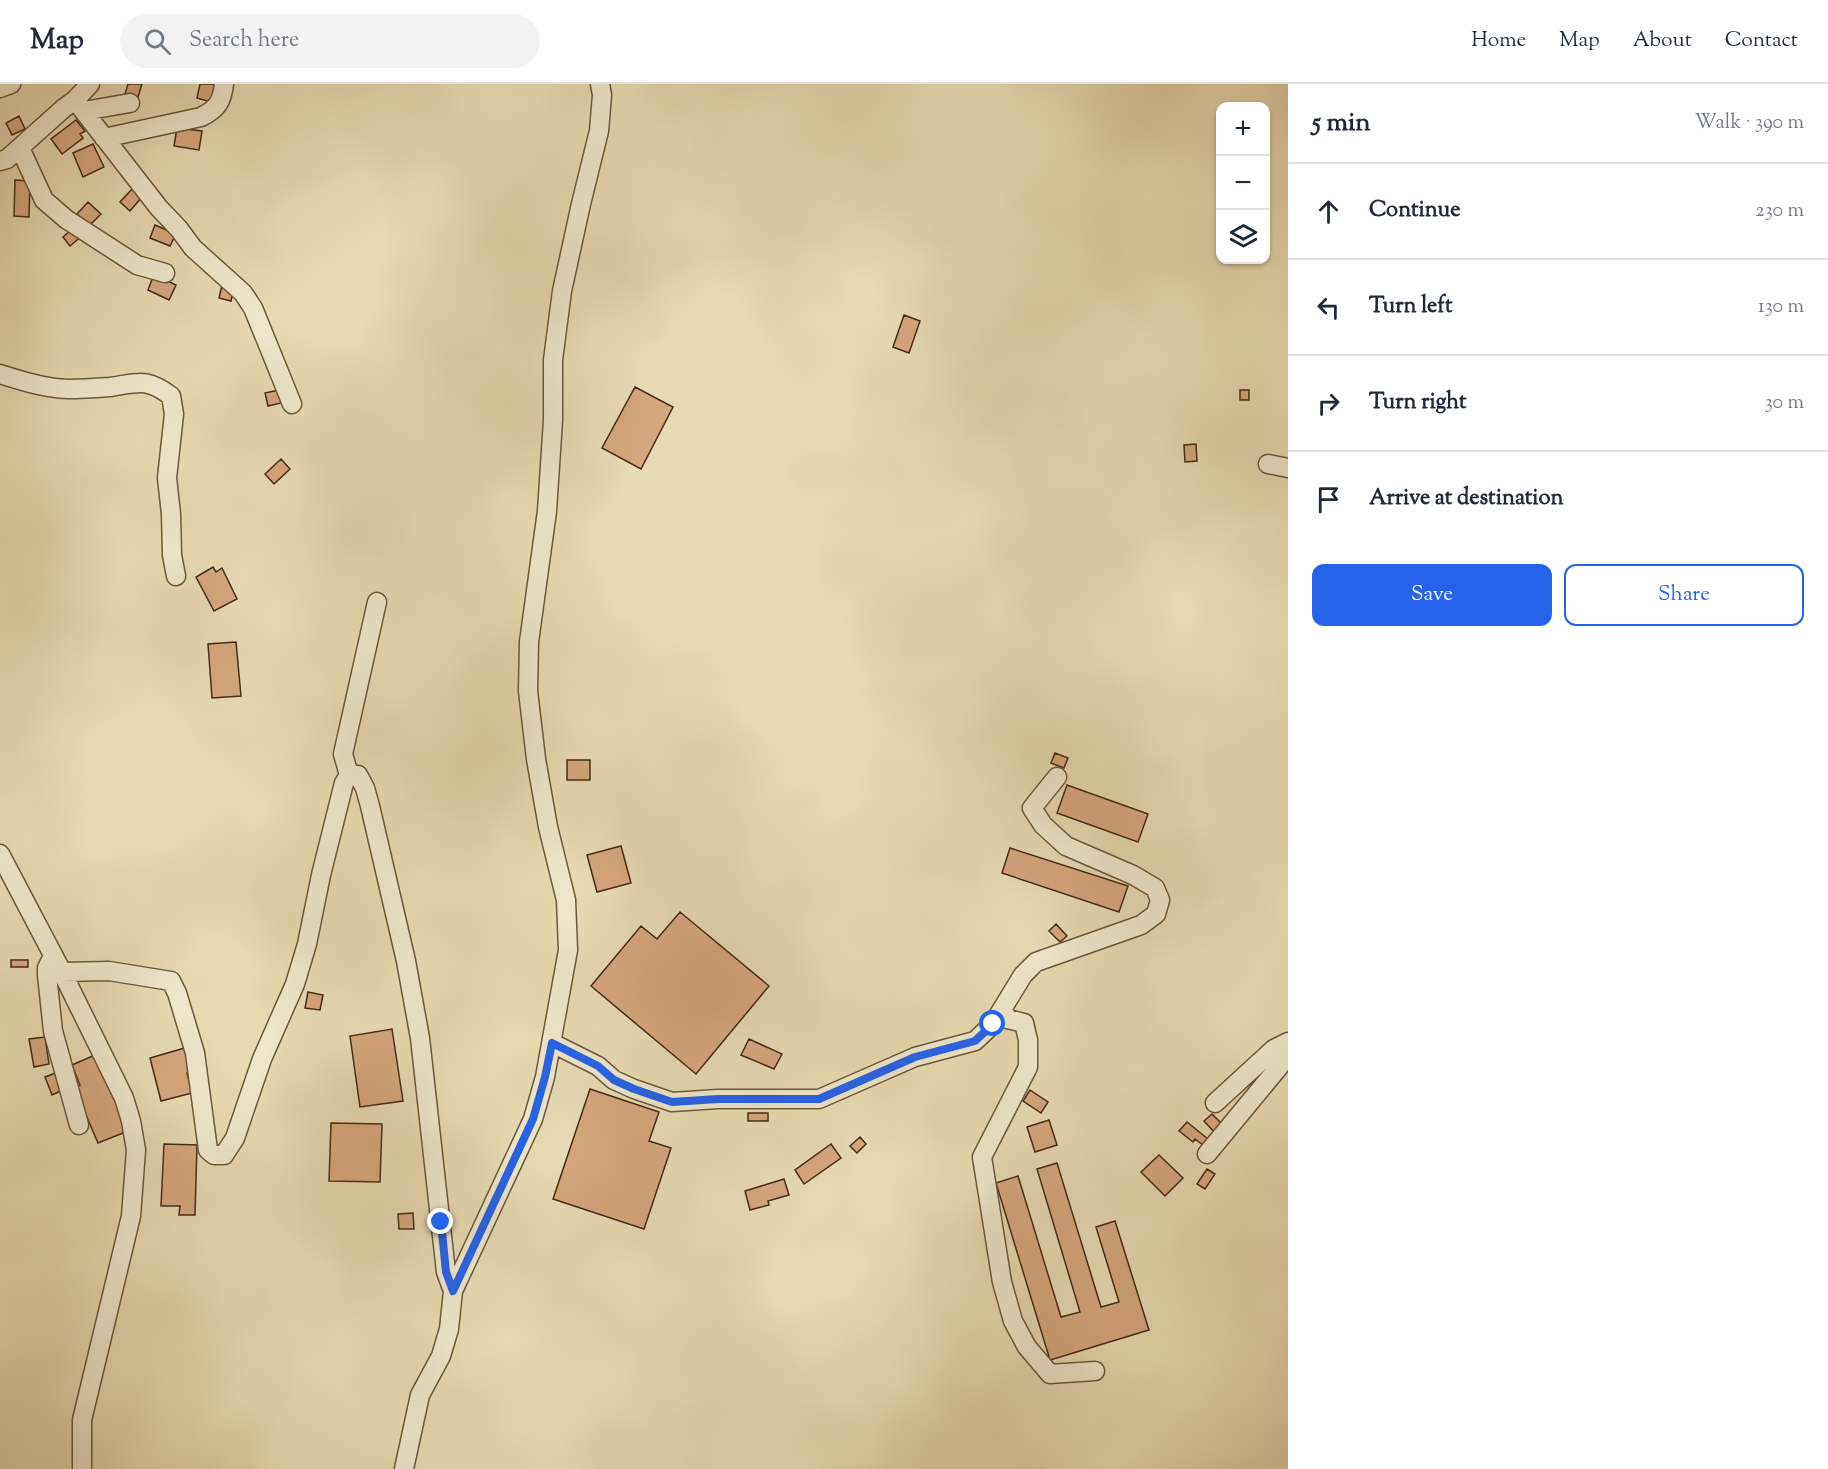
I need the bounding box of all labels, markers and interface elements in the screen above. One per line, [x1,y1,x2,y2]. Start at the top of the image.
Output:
search box [120,14,540,68]
text: Map [30,21,84,61]
icon: search [141,25,174,58]
text: Search here [189,25,299,57]
text: Home [1471,26,1526,56]
text: Map [1559,26,1600,56]
text: About [1633,26,1692,56]
text: Contact [1725,26,1798,56]
map controls [1216,102,1270,264]
button: + [1216,102,1270,156]
text: 5 min [1312,105,1371,142]
text: Walk · 390 m [1695,109,1804,138]
button: − [1216,156,1270,210]
icon: ahead [1312,195,1345,228]
text: Continue [1369,195,1460,227]
text: 230 m [1755,197,1804,226]
button: layers [1216,210,1270,264]
icon: left [1312,291,1345,324]
text: Turn left [1369,291,1452,323]
text: 130 m [1758,293,1804,322]
icon: right [1312,387,1345,420]
text: Turn right [1369,387,1466,419]
text: 30 m [1765,389,1804,418]
icon: arrive [1312,483,1345,516]
text: Arrive at destination [1369,483,1564,515]
button: Save [1312,564,1552,626]
button: Share [1564,564,1804,626]
route start [979,1010,1005,1036]
route end [427,1208,453,1234]

